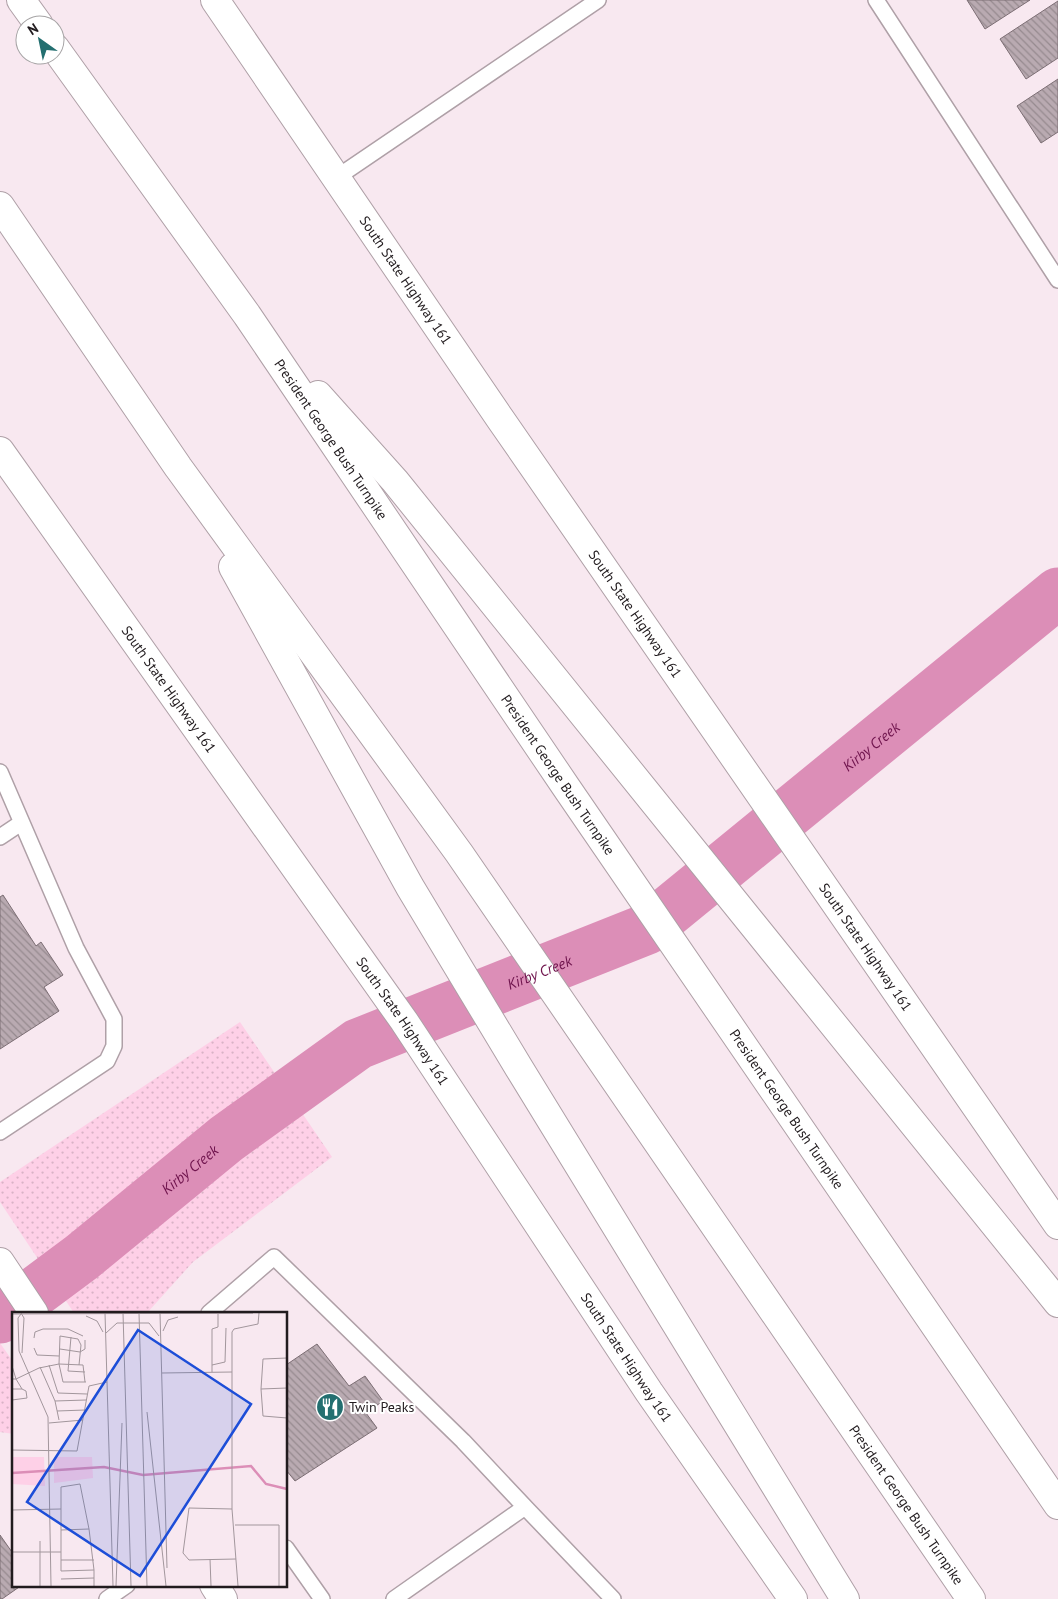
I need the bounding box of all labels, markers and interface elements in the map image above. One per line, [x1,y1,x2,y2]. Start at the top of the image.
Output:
north arrow [15,15,65,65]
text: N [24,19,42,39]
street label: South State Highway 161 [356,212,456,348]
street label: President George Bush Turnpike [270,356,392,523]
street label: South State Highway 161 [585,547,686,681]
street label: South State Highway 161 [118,622,220,756]
street label: President George Bush Turnpike [497,691,619,858]
water label: Kirby Creek [838,716,904,775]
street label: South State Highway 161 [815,880,916,1014]
water label: Kirby Creek [504,950,576,993]
street label: South State Highway 161 [352,953,453,1089]
street label: President George Bush Turnpike [726,1026,848,1193]
water label: Kirby Creek [157,1139,223,1198]
street label: South State Highway 161 [577,1289,676,1426]
inset map [12,1312,288,1586]
restaurant icon: Twin Peaks [315,1392,345,1422]
place label: Twin Peaks [349,1398,414,1416]
street label: President George Bush Turnpike [845,1421,968,1588]

